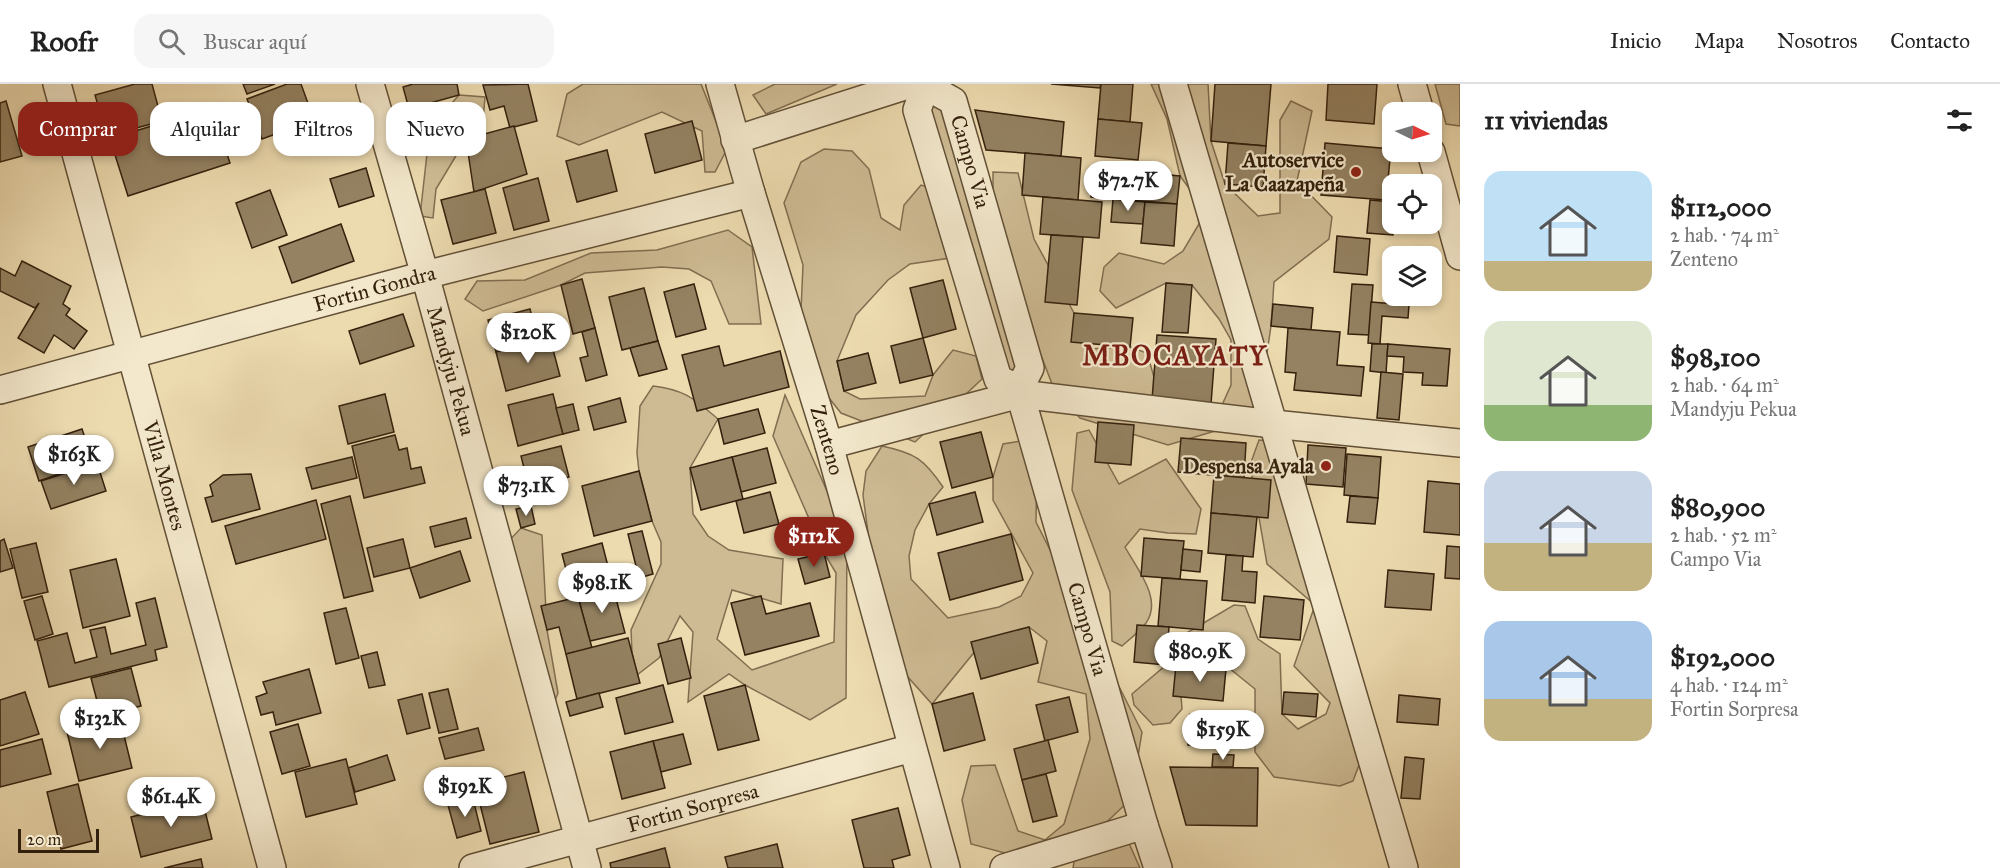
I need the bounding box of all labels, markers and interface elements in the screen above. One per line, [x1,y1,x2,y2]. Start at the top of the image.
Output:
search box [134,14,554,68]
text: Roofr [30,24,98,59]
icon: search [155,25,188,58]
text: Buscar aquí [203,28,306,55]
text: Inicio [1610,28,1661,54]
text: Mapa [1694,28,1744,54]
text: Nosotros [1777,28,1857,54]
text: Contacto [1890,28,1970,54]
chip: Comprar [18,102,138,156]
chip: Alquilar [150,102,261,156]
chip: Filtros [273,102,374,156]
chip: Nuevo [386,102,486,156]
north arrow [1382,102,1442,162]
map controls [1382,102,1442,306]
text: 11 viviendas [1484,104,1608,136]
icon: filters [1943,104,1976,137]
street label: Campo Via [945,112,996,211]
place label: Autoservice La Caazapeña [1225,147,1345,197]
pin: $72.7K [1079,161,1177,212]
marker: Autoservice La Caazapeña [1349,165,1363,179]
text: $72.7K [1098,168,1158,192]
button: locate [1382,174,1442,234]
text: $112,000 [1670,191,1772,223]
icon: home [1532,195,1604,267]
text: 2 hab. · 74 m² [1670,223,1779,247]
button: layers [1382,246,1442,306]
text: Zenteno [1670,247,1738,271]
street label: Fortin Gondra [310,260,439,318]
street label: Mandyju Pekua [421,303,481,438]
pin: $120K [486,313,570,364]
text: $120K [500,320,556,344]
district label: MBOCAYATY [1082,339,1268,372]
text: $98,100 [1670,341,1761,373]
icon: home [1532,345,1604,417]
text: 2 hab. · 64 m² [1670,373,1779,397]
text: Mandyju Pekua [1670,397,1797,421]
street label: Zenteno [805,402,850,478]
street label: Villa Montes [137,417,192,533]
pin: $163K [32,435,116,486]
text: $163K [48,442,100,466]
place label: Despensa Ayala [1183,453,1315,479]
marker: Despensa Ayala [1319,459,1333,473]
pin: $73.1K [477,466,575,517]
text: $73.1K [498,473,554,497]
text: $80,900 [1670,491,1765,523]
icon: home [1532,495,1604,567]
pin: $112K [772,517,856,568]
text: 2 hab. · 52 m² [1670,523,1777,547]
text: $112K [788,524,840,548]
text: Campo Via [1670,547,1761,571]
pin: $98.1K [553,563,651,614]
text: $98.1K [572,570,632,594]
street label: Campo Via [1062,579,1113,679]
pin: $80.9K [1151,632,1249,683]
text: $80.9K [1168,639,1232,663]
text: $192,000 [1670,641,1775,673]
icon: home [1532,645,1604,717]
text: 4 hab. · 124 m² [1670,673,1788,697]
text: Fortin Sorpresa [1670,697,1799,721]
pin: $132K [58,699,142,750]
text: $132K [74,706,126,730]
pin: $159K [1181,710,1265,761]
text: $159K [1196,717,1250,741]
pin: $192K [423,767,507,818]
text: $192K [438,774,492,798]
pin: $61.4K [122,777,220,828]
street label: Fortin Sorpresa [624,778,762,838]
text: $61.4K [141,784,201,808]
scale bar [18,826,99,854]
text: 20 m [27,830,61,849]

